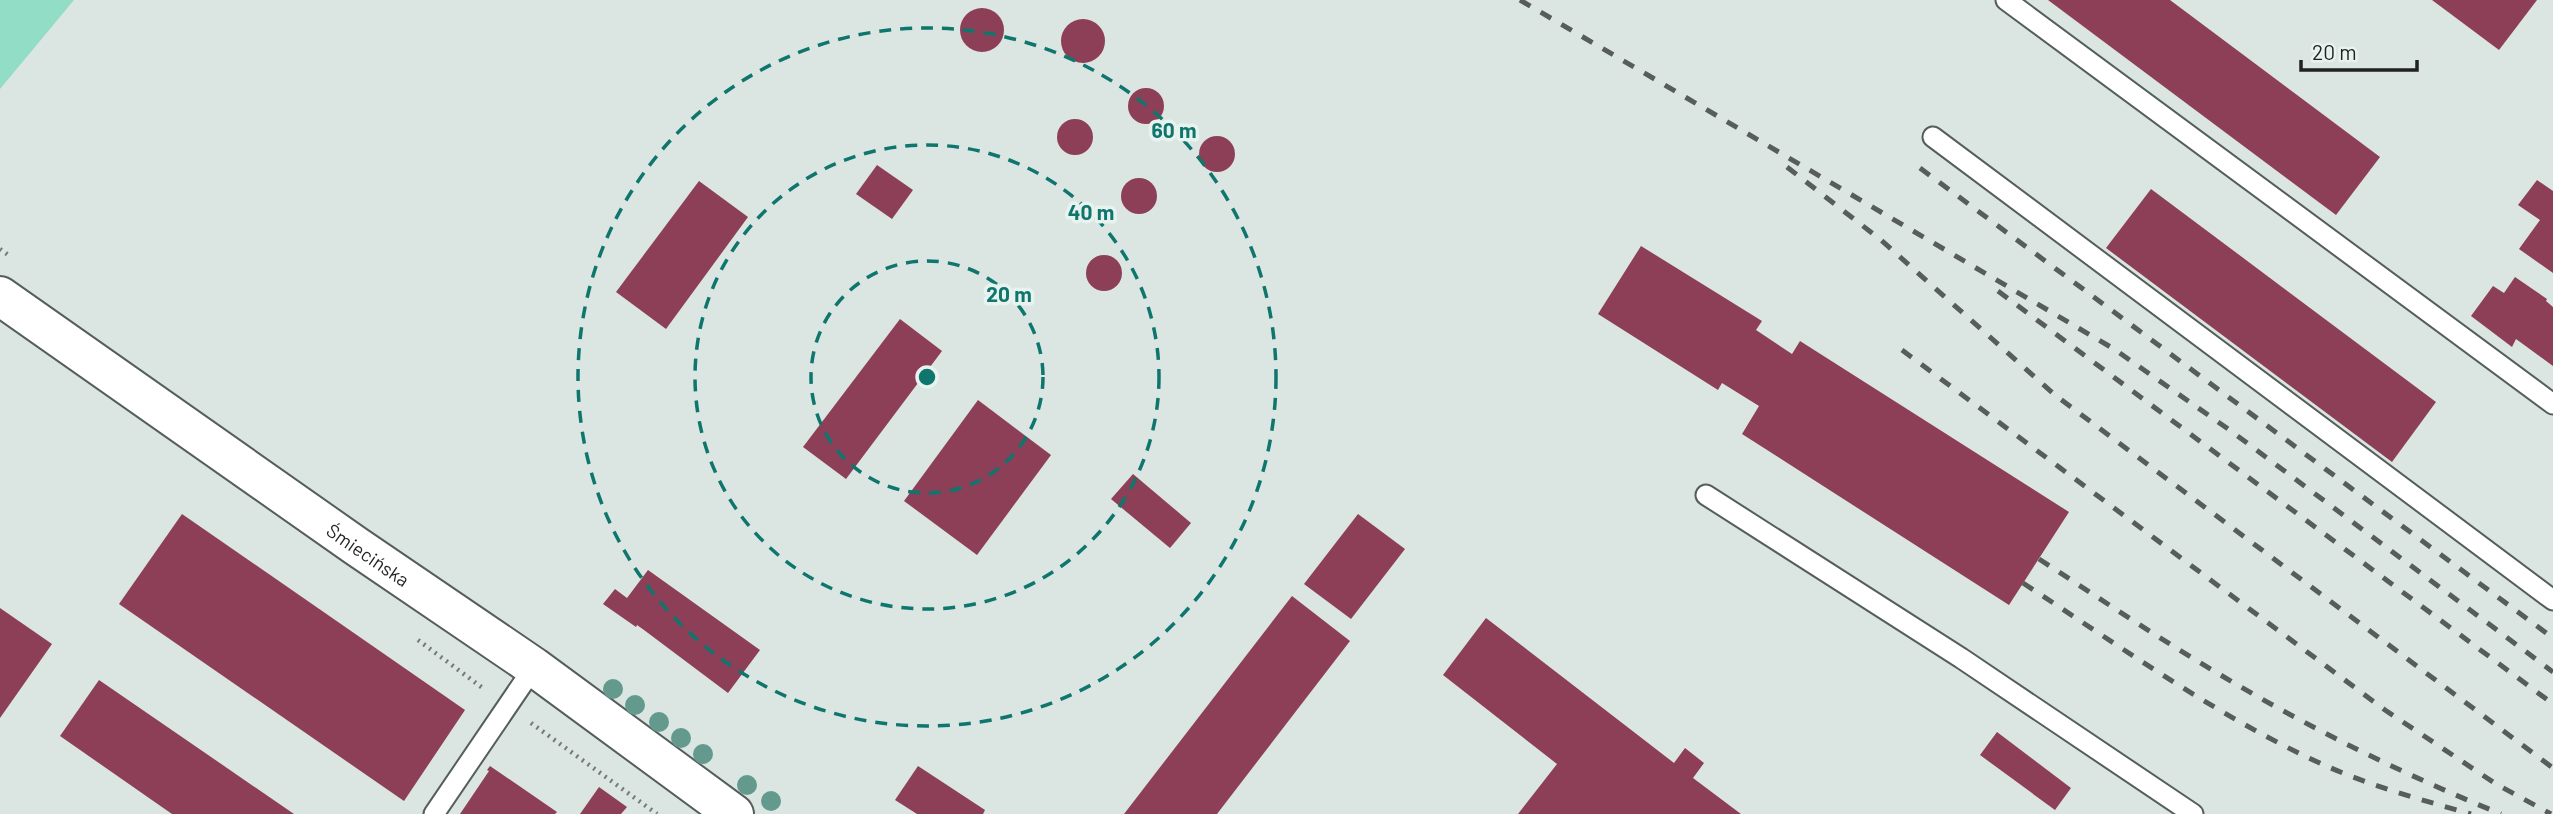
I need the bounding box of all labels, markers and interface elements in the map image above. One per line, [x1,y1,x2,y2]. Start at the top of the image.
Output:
scale bar [2301,28,2416,72]
text: 20 m [2312,39,2357,64]
text: 60 m [1152,117,1196,142]
text: 40 m [1068,199,1114,224]
text: 20 m [986,281,1032,306]
centre of rings [915,365,939,389]
street label: Śmiecińska [323,518,414,591]

